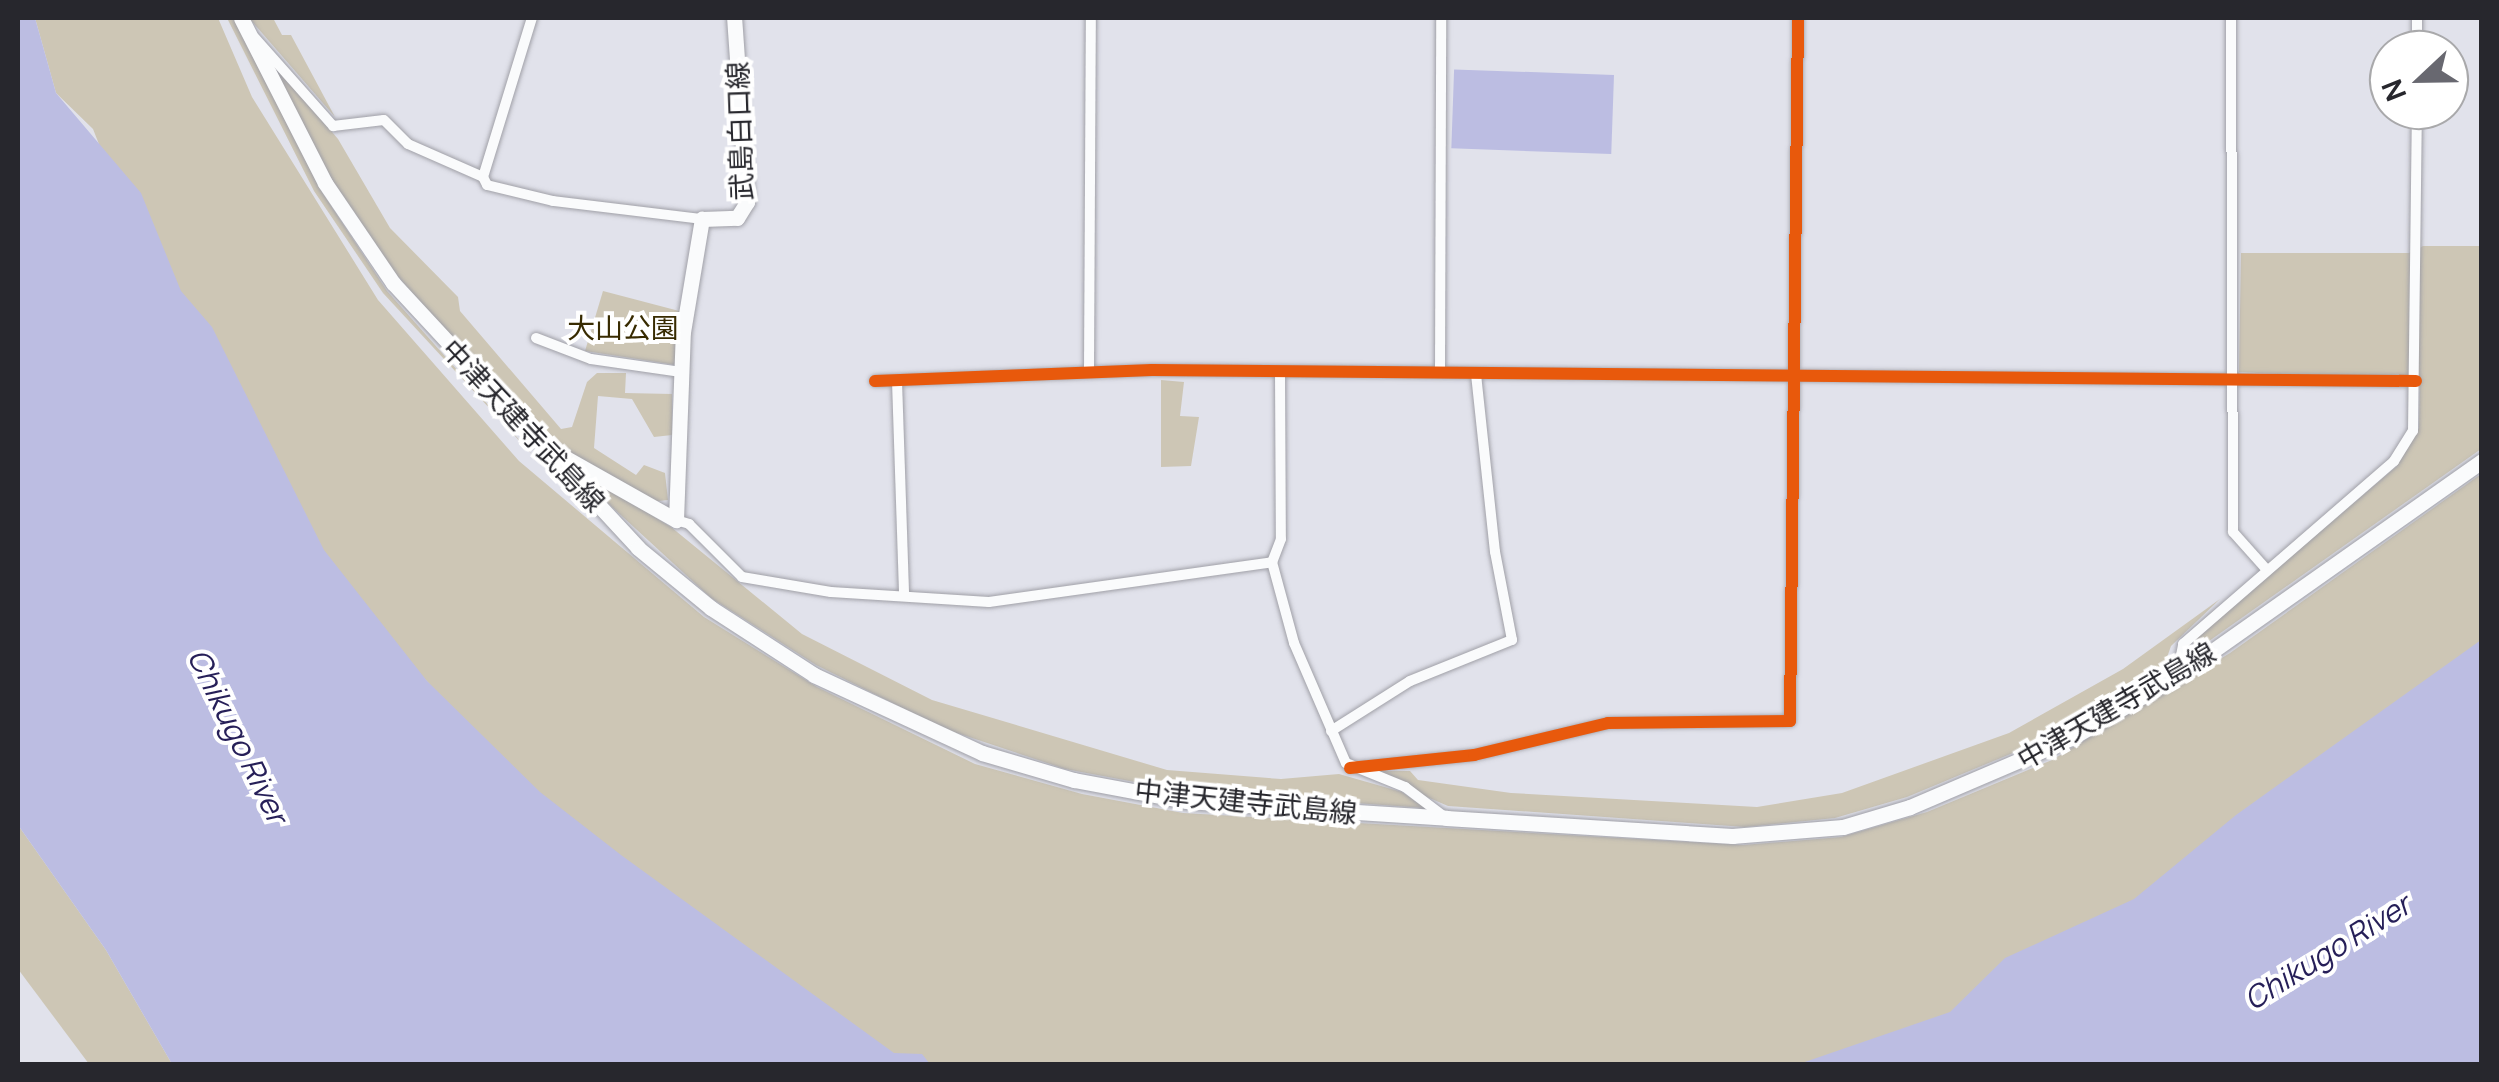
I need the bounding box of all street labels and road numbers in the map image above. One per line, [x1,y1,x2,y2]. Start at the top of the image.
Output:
street label: 武島白口線 [720,60,758,202]
street label: 中津天建寺武島線 [435,332,613,518]
street label: 中津天建寺武島線 [2011,634,2221,776]
street label: 中津天建寺武島線 [1133,773,1359,829]

